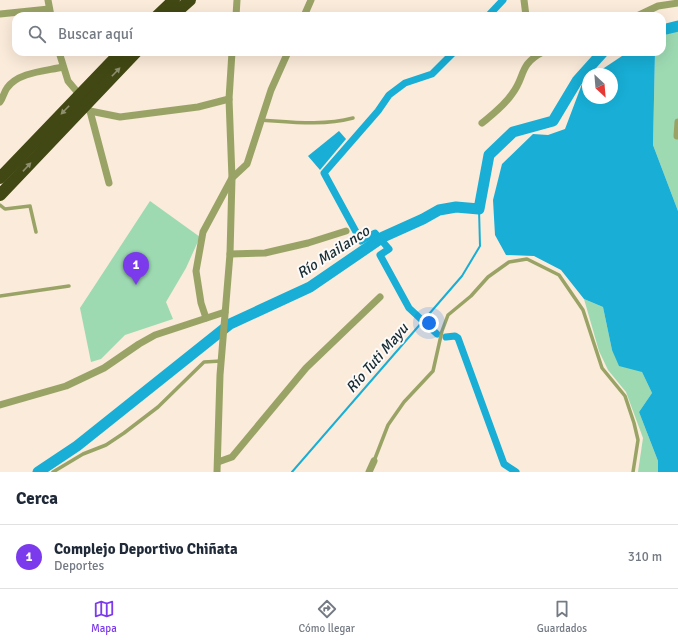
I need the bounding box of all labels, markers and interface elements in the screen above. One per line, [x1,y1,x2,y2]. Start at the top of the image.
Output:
search box [12,12,666,56]
icon: search [26,23,48,45]
text: Buscar aquí [58,25,133,43]
one-way arrow [111,67,121,77]
north arrow [582,68,618,104]
one-way arrow [60,105,69,115]
one-way arrow [22,162,31,172]
water label: Río Mailanco [293,221,374,282]
pin: 1 [123,252,149,285]
your location [419,313,439,333]
water label: Río Tuti Mayu [342,319,413,396]
text: Cerca [16,488,58,509]
text: Complejo Deportivo Chiñata [54,540,238,558]
text: 1 [25,549,33,565]
text: 310 m [628,549,662,565]
text: Deportes [54,558,104,574]
tab: Mapa [91,598,117,635]
tab: Cómo llegar [299,598,355,635]
tab: Guardados [537,598,587,635]

